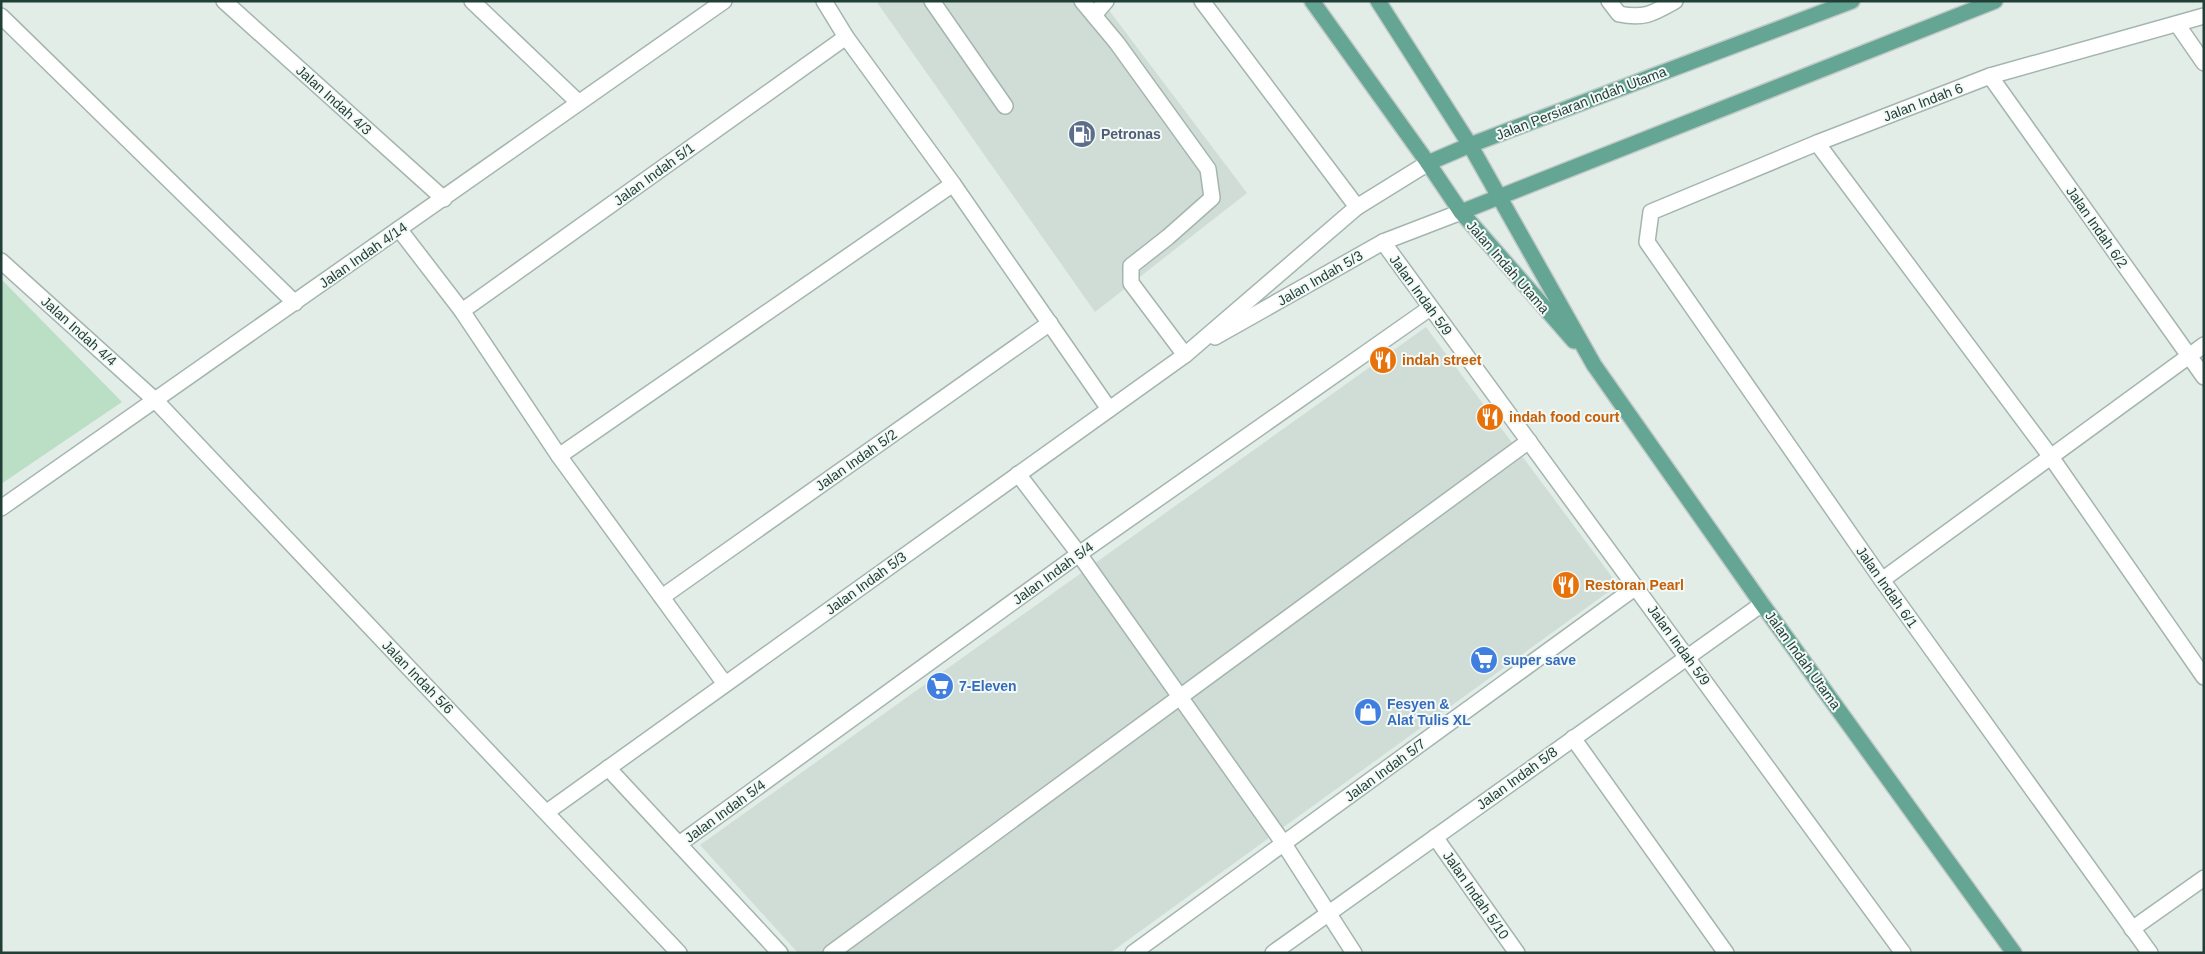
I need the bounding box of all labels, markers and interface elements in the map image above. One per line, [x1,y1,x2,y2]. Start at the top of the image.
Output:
street label: Jalan Indah 4/3 [293,62,375,138]
street label: Jalan Persiaran Indah Utama [1493,63,1669,143]
street label: Jalan Indah 6 [1881,79,1965,125]
fuel station icon: Petronas [1067,119,1097,149]
place label: Petronas [1101,126,1161,142]
street label: Jalan Indah 5/1 [611,139,698,209]
street label: Jalan Indah 6/2 [2063,183,2131,271]
street label: Jalan Indah Utama [1463,217,1553,317]
street label: Jalan Indah 4/14 [316,219,410,291]
street label: Jalan Indah 5/3 [1275,247,1366,309]
street label: Jalan Indah 5/9 [1386,252,1456,339]
street label: Jalan Indah 4/4 [38,293,120,369]
restaurant icon: indah street [1368,345,1398,375]
place label: indah street [1402,352,1482,368]
restaurant icon: indah food court [1475,402,1505,432]
place label: indah food court [1509,409,1620,425]
street label: Jalan Indah 5/2 [812,426,900,494]
street label: Jalan Indah 5/4 [1010,538,1097,608]
street label: Jalan Indah 6/1 [1853,543,1921,631]
street label: Jalan Indah 5/3 [823,548,910,618]
restaurant icon: Restoran Pearl [1551,570,1581,600]
place label: Restoran Pearl [1585,577,1684,593]
street label: Jalan Indah 5/9 [1644,602,1714,689]
street label: Jalan Indah Utama [1762,608,1844,712]
street label: Jalan Indah 5/6 [379,637,457,717]
supermarket icon: super save [1469,645,1499,675]
place label: super save [1503,652,1576,668]
supermarket icon: 7-Eleven [925,671,955,701]
place label: 7-Eleven [959,678,1017,694]
place label: Fesyen & Alat Tulis XL [1387,696,1471,728]
shop icon: Fesyen & Alat Tulis XL [1353,697,1383,727]
street label: Jalan Indah 5/7 [1342,735,1429,805]
street label: Jalan Indah 5/8 [1474,743,1561,813]
street label: Jalan Indah 5/4 [682,776,769,846]
street label: Jalan Indah 5/10 [1440,848,1512,942]

